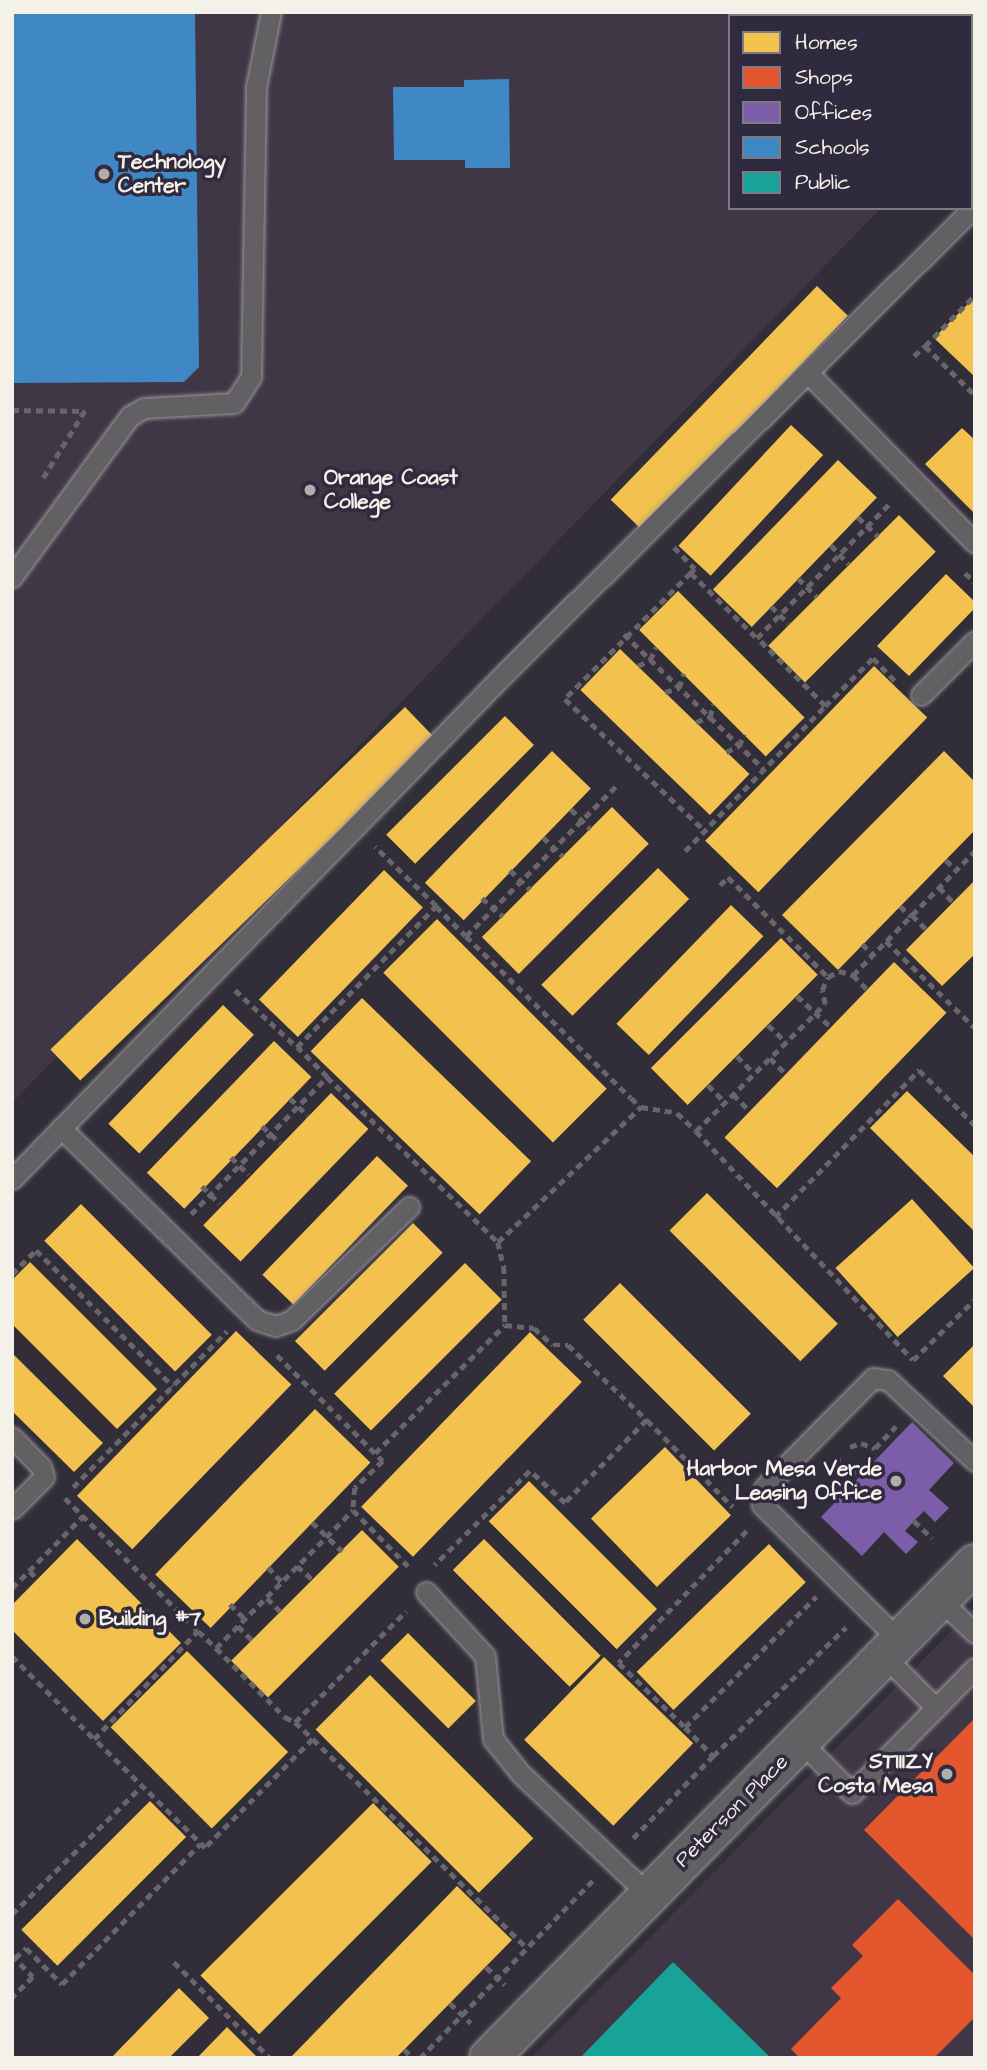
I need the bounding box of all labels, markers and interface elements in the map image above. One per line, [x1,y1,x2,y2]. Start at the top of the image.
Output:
legend [728,14,973,210]
text: Homes [795,28,858,57]
text: Shops [795,63,853,92]
text: Offices [795,98,872,127]
text: Schools [795,133,870,162]
place label: Technology Center [118,149,226,199]
marker: Technology Center [96,166,112,182]
text: Public [795,168,851,197]
place label: Orange Coast College [324,465,458,515]
marker: Orange Coast College [302,482,318,498]
place label: Harbor Mesa Verde Leasing Office [687,1456,882,1506]
marker: Harbor Mesa Verde Leasing Office [888,1473,904,1489]
place label: Building #7 [99,1606,201,1632]
marker: Building #7 [77,1611,93,1627]
street label: Peterson Place [670,1749,794,1873]
place label: STIIIZY Costa Mesa [818,1749,933,1799]
marker: STIIIZY Costa Mesa [939,1766,955,1782]

